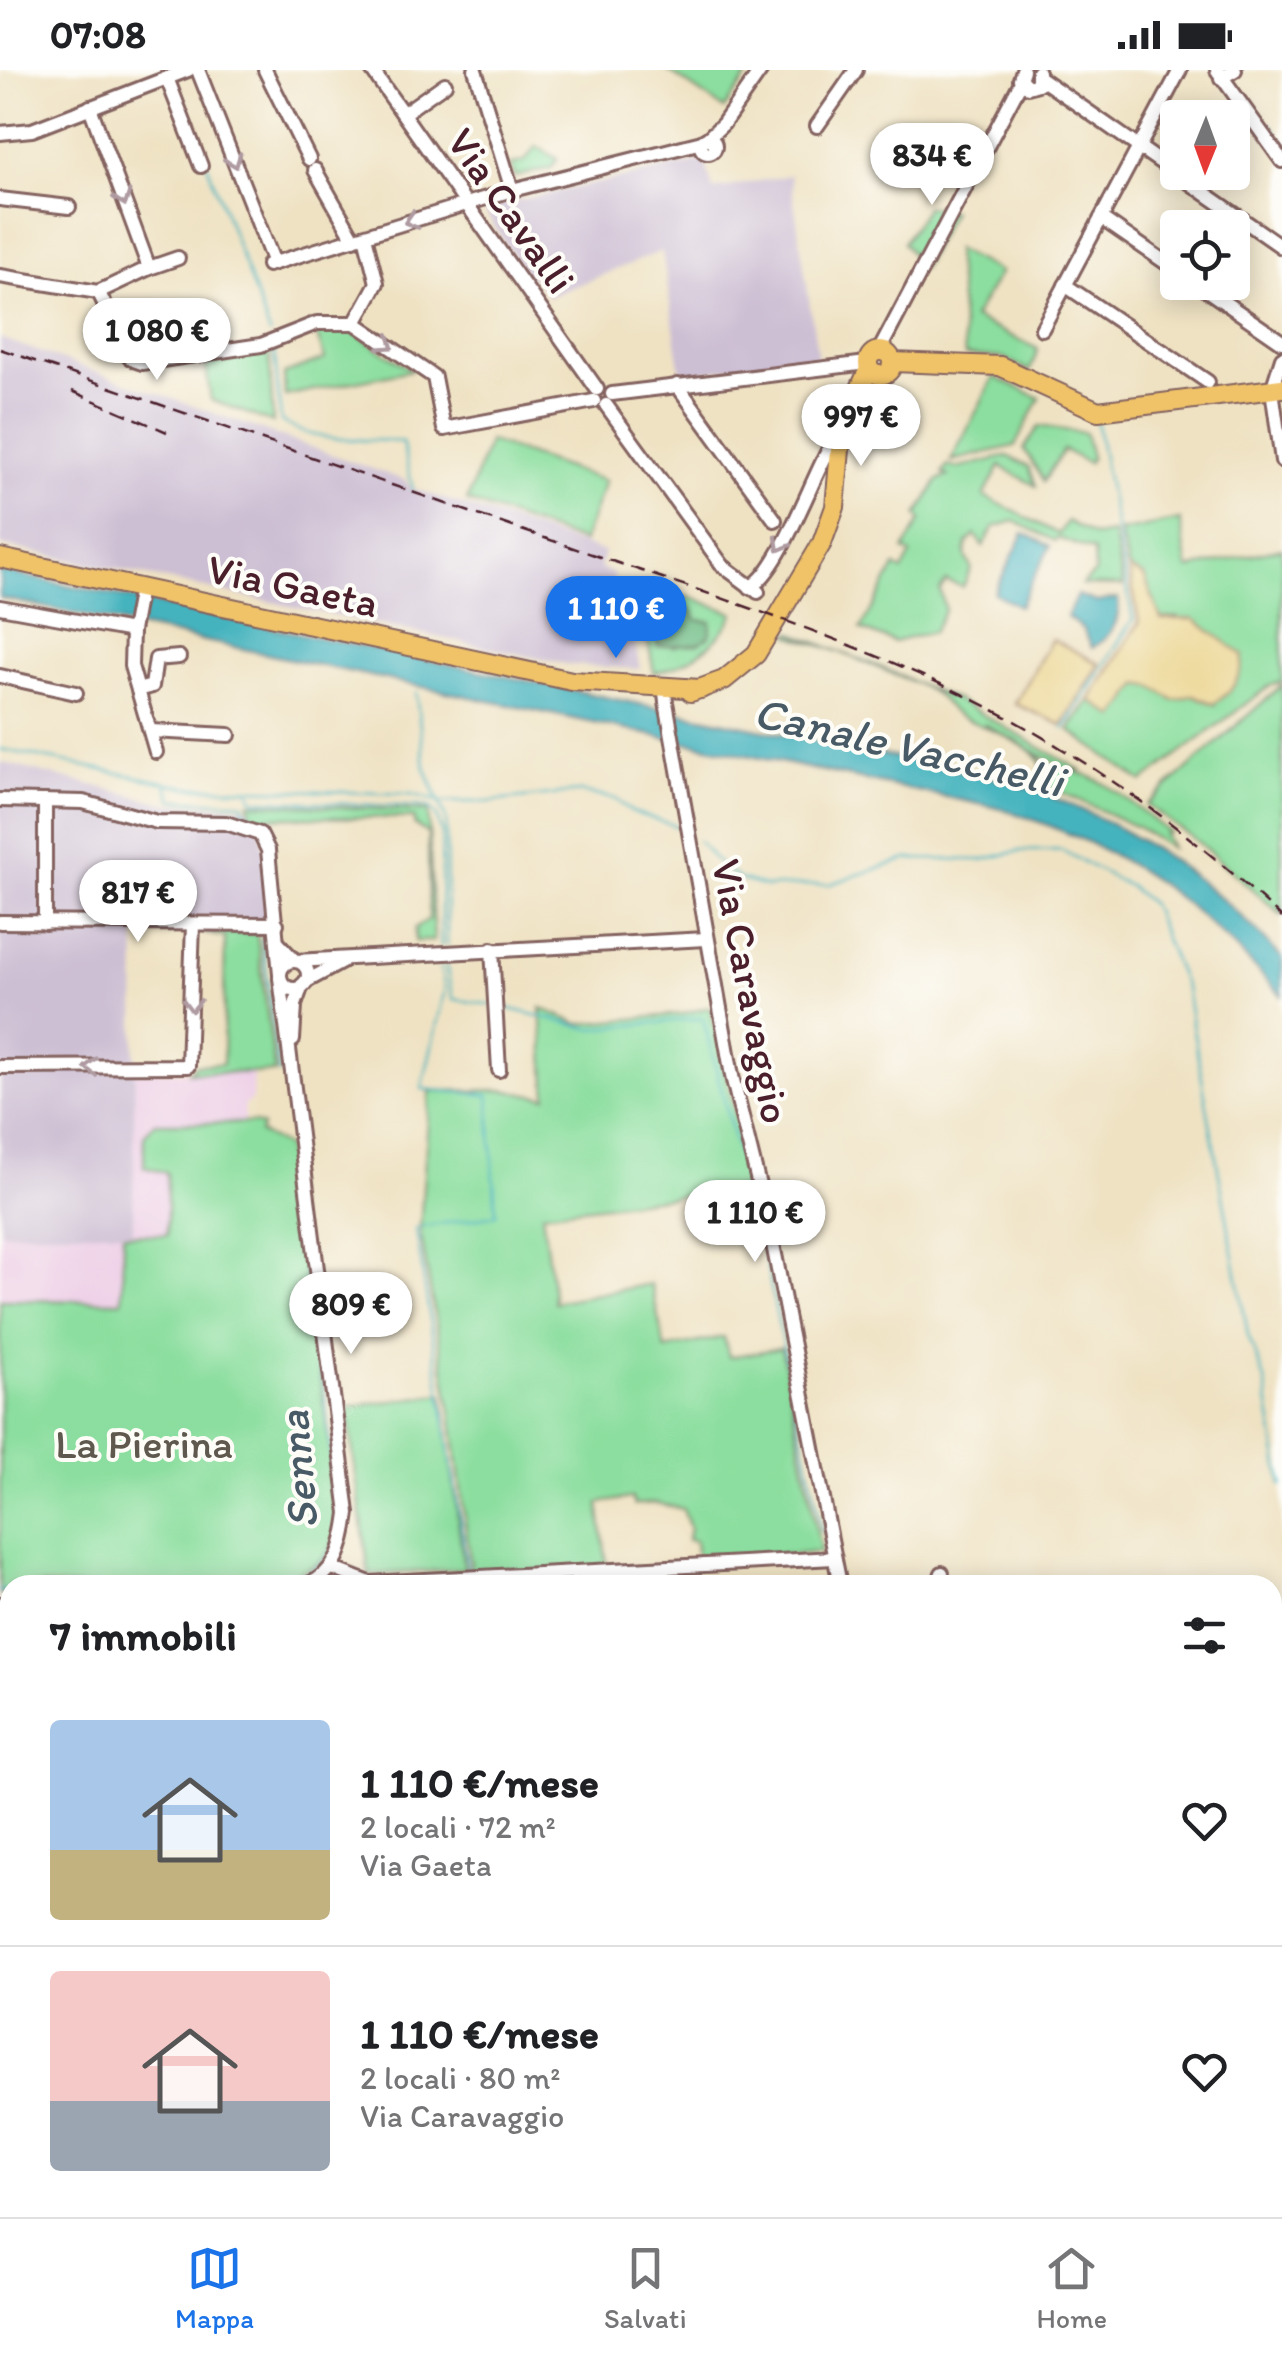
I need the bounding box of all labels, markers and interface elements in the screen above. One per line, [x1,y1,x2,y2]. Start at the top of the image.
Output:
text: 07:08 [50,12,146,58]
north arrow [1160,100,1250,190]
map controls [1160,100,1250,300]
street label: Via Cavalli [436,118,587,303]
pin: 834 € [862,123,1002,208]
text: 834 € [892,136,972,174]
one-way arrow [222,151,243,168]
one-way arrow [111,189,131,207]
one-way arrow [403,210,420,230]
button: locate [1160,210,1250,300]
pin: 1 080 € [65,298,249,383]
text: 1 080 € [105,311,209,349]
one-way arrow [376,332,394,351]
pin: 997 € [791,384,931,469]
text: 997 € [824,397,898,435]
one-way arrow [774,534,793,552]
street label: Via Gaeta [203,543,383,628]
pin: 1 110 € [524,576,708,661]
text: 1 110 € [568,589,664,627]
water label: Canale Vacchelli [749,684,1074,809]
street label: Via Caravaggio [701,855,802,1128]
pin: 817 € [68,860,208,945]
text: 817 € [101,873,175,911]
one-way arrow [182,998,203,1014]
one-way arrow [83,1056,98,1078]
pin: 1 110 € [663,1180,847,1265]
text: 1 110 € [707,1193,803,1231]
pin: 809 € [281,1272,421,1357]
text: 809 € [311,1285,391,1323]
water label: Senna [265,1408,329,1531]
park label: La Pierina [55,1418,233,1469]
icon: filters [1177,1608,1232,1663]
text: 7 immobili [50,1610,237,1661]
text: 1 110 €/mese [360,1757,599,1808]
icon: home [130,1760,250,1880]
icon: heart [1177,1793,1232,1848]
text: 2 locali · 72 m² [360,1808,556,1846]
text: Via Gaeta [360,1846,492,1884]
text: 1 110 €/mese [360,2008,599,2059]
icon: home [130,2011,250,2131]
icon: heart [1177,2044,1232,2099]
text: 2 locali · 80 m² [360,2059,560,2097]
text: Via Caravaggio [360,2097,564,2135]
tab: Mappa [175,2241,254,2335]
tab: Salvati [604,2241,687,2335]
tab: Home [1036,2241,1107,2335]

